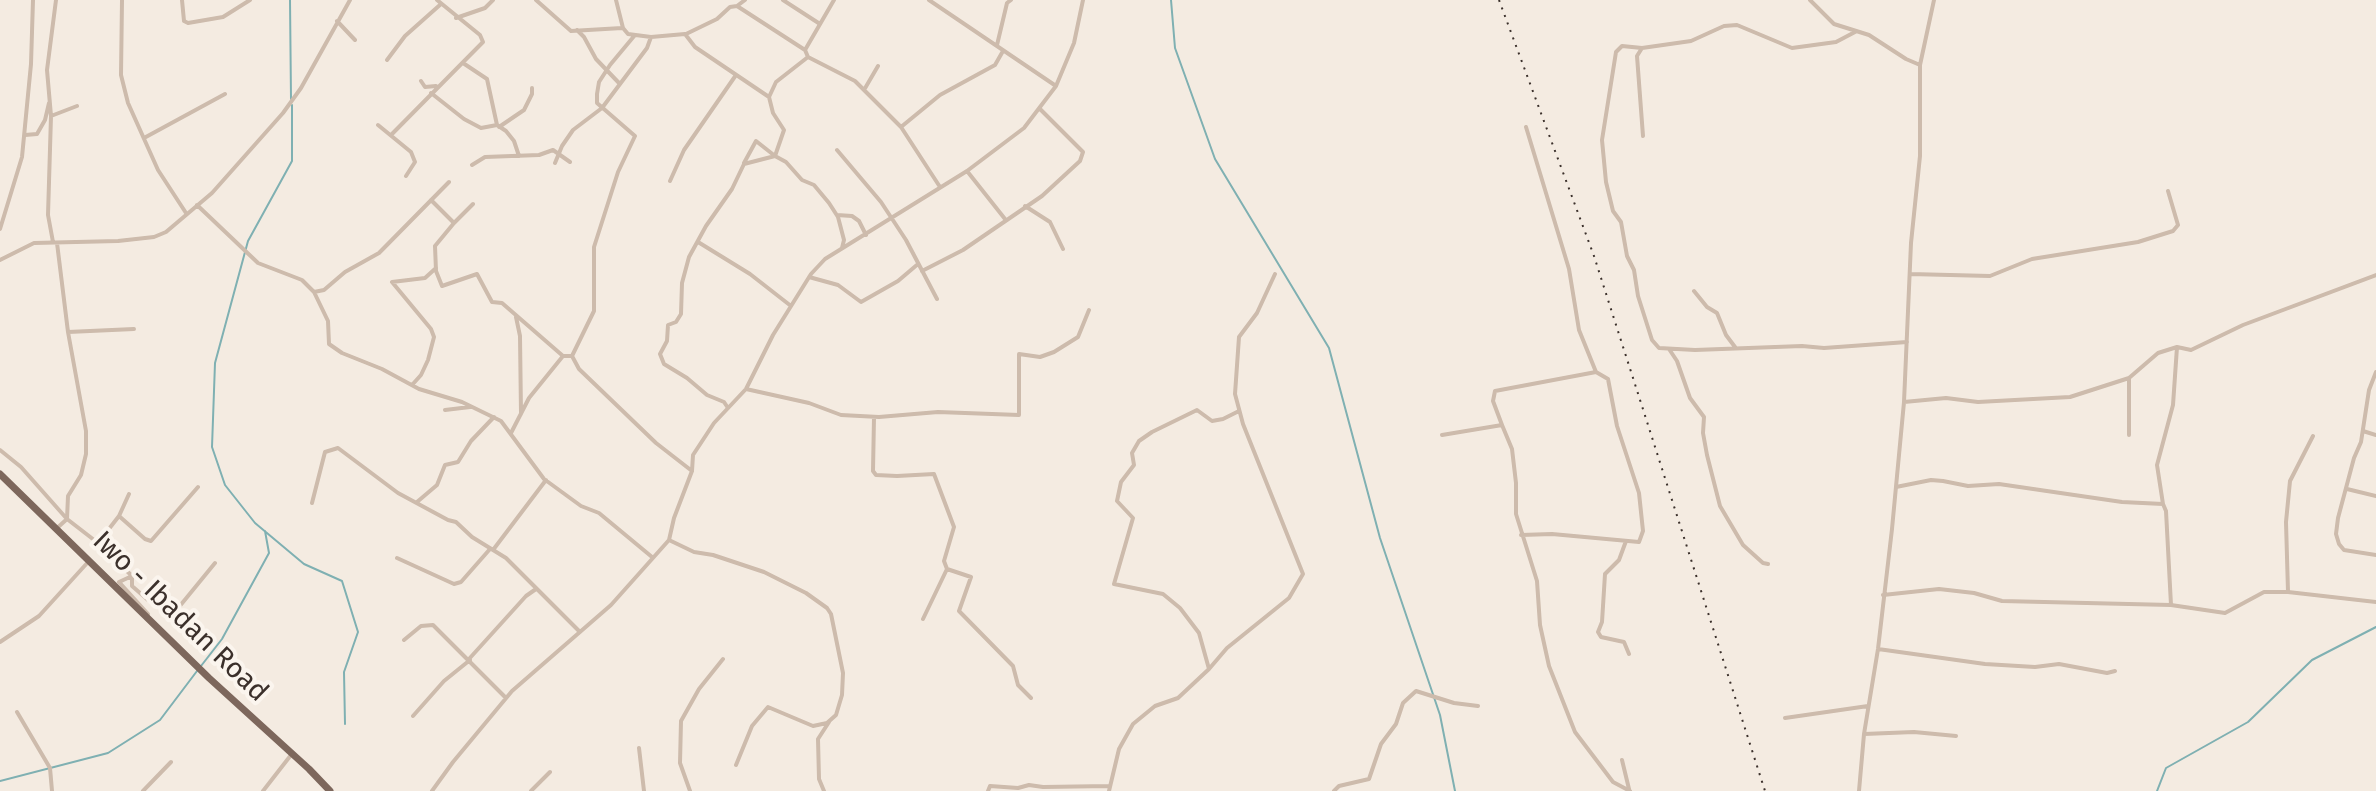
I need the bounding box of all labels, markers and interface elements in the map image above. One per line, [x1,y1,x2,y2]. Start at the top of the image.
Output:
street label: Iwo - Ibadan Road [85,525,275,709]

